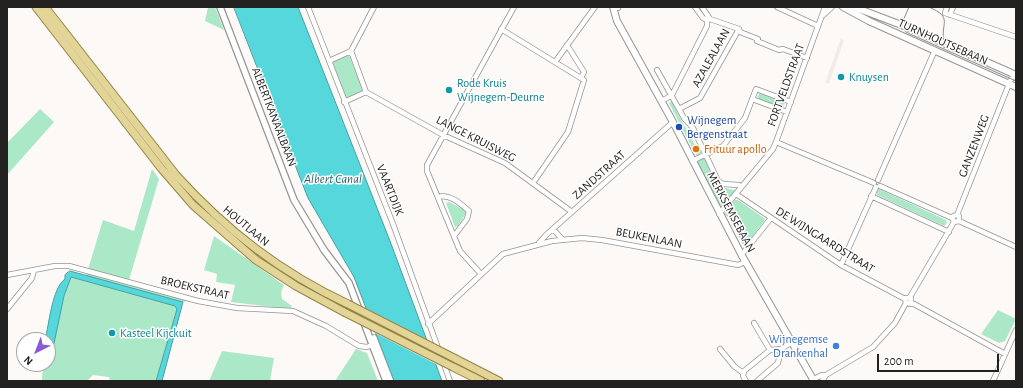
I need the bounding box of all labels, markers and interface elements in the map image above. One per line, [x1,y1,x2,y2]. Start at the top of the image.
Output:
street label: TURNHOUTSEBAAN [896,16,990,68]
street label: AZALEALAAN [689,26,733,90]
street label: FORTVELDSTRAAT [764,42,808,128]
street label: ALBERTKANAALBAAN [248,65,300,169]
place label: Knuysen [849,70,889,84]
marker: Knuysen [836,72,846,82]
place label: Rode Kruis Wijnegem-Deurne [457,76,545,104]
marker: Rode Kruis Wijnegem-Deurne [444,85,454,95]
street label: LANGE KRUISWEG [434,113,518,165]
place label: Wijnegem Bergenstraat [687,113,747,141]
street label: GANZENWEG [955,113,993,179]
marker: Wijnegem Bergenstraat [674,122,684,132]
place label: Frituur apollo [704,142,767,156]
marker: Frituur apollo [691,144,701,154]
street label: ZANDSTRAAT [570,147,628,203]
street label: VAARTDIJK [373,162,407,218]
street label: MERKSEMSEBAAN [704,169,758,255]
water label: Albert Canal [304,171,362,187]
street label: HOUTLAAN [220,202,272,250]
street label: DE WIJNGAARDSTRAAT [773,204,877,276]
street label: BEUKENLAAN [615,225,683,251]
street label: BROEKSTRAAT [159,273,231,303]
place label: Kasteel Kijckuit [120,326,192,340]
marker: Kasteel Kijckuit [107,328,117,338]
north arrow [16,332,56,372]
place label: Wijnegemse Drankenhal [769,332,828,360]
marker: Wijnegemse Drankenhal [831,341,841,351]
scale bar [879,346,1001,372]
text: N [22,354,35,367]
text: 200 m [884,355,914,367]

